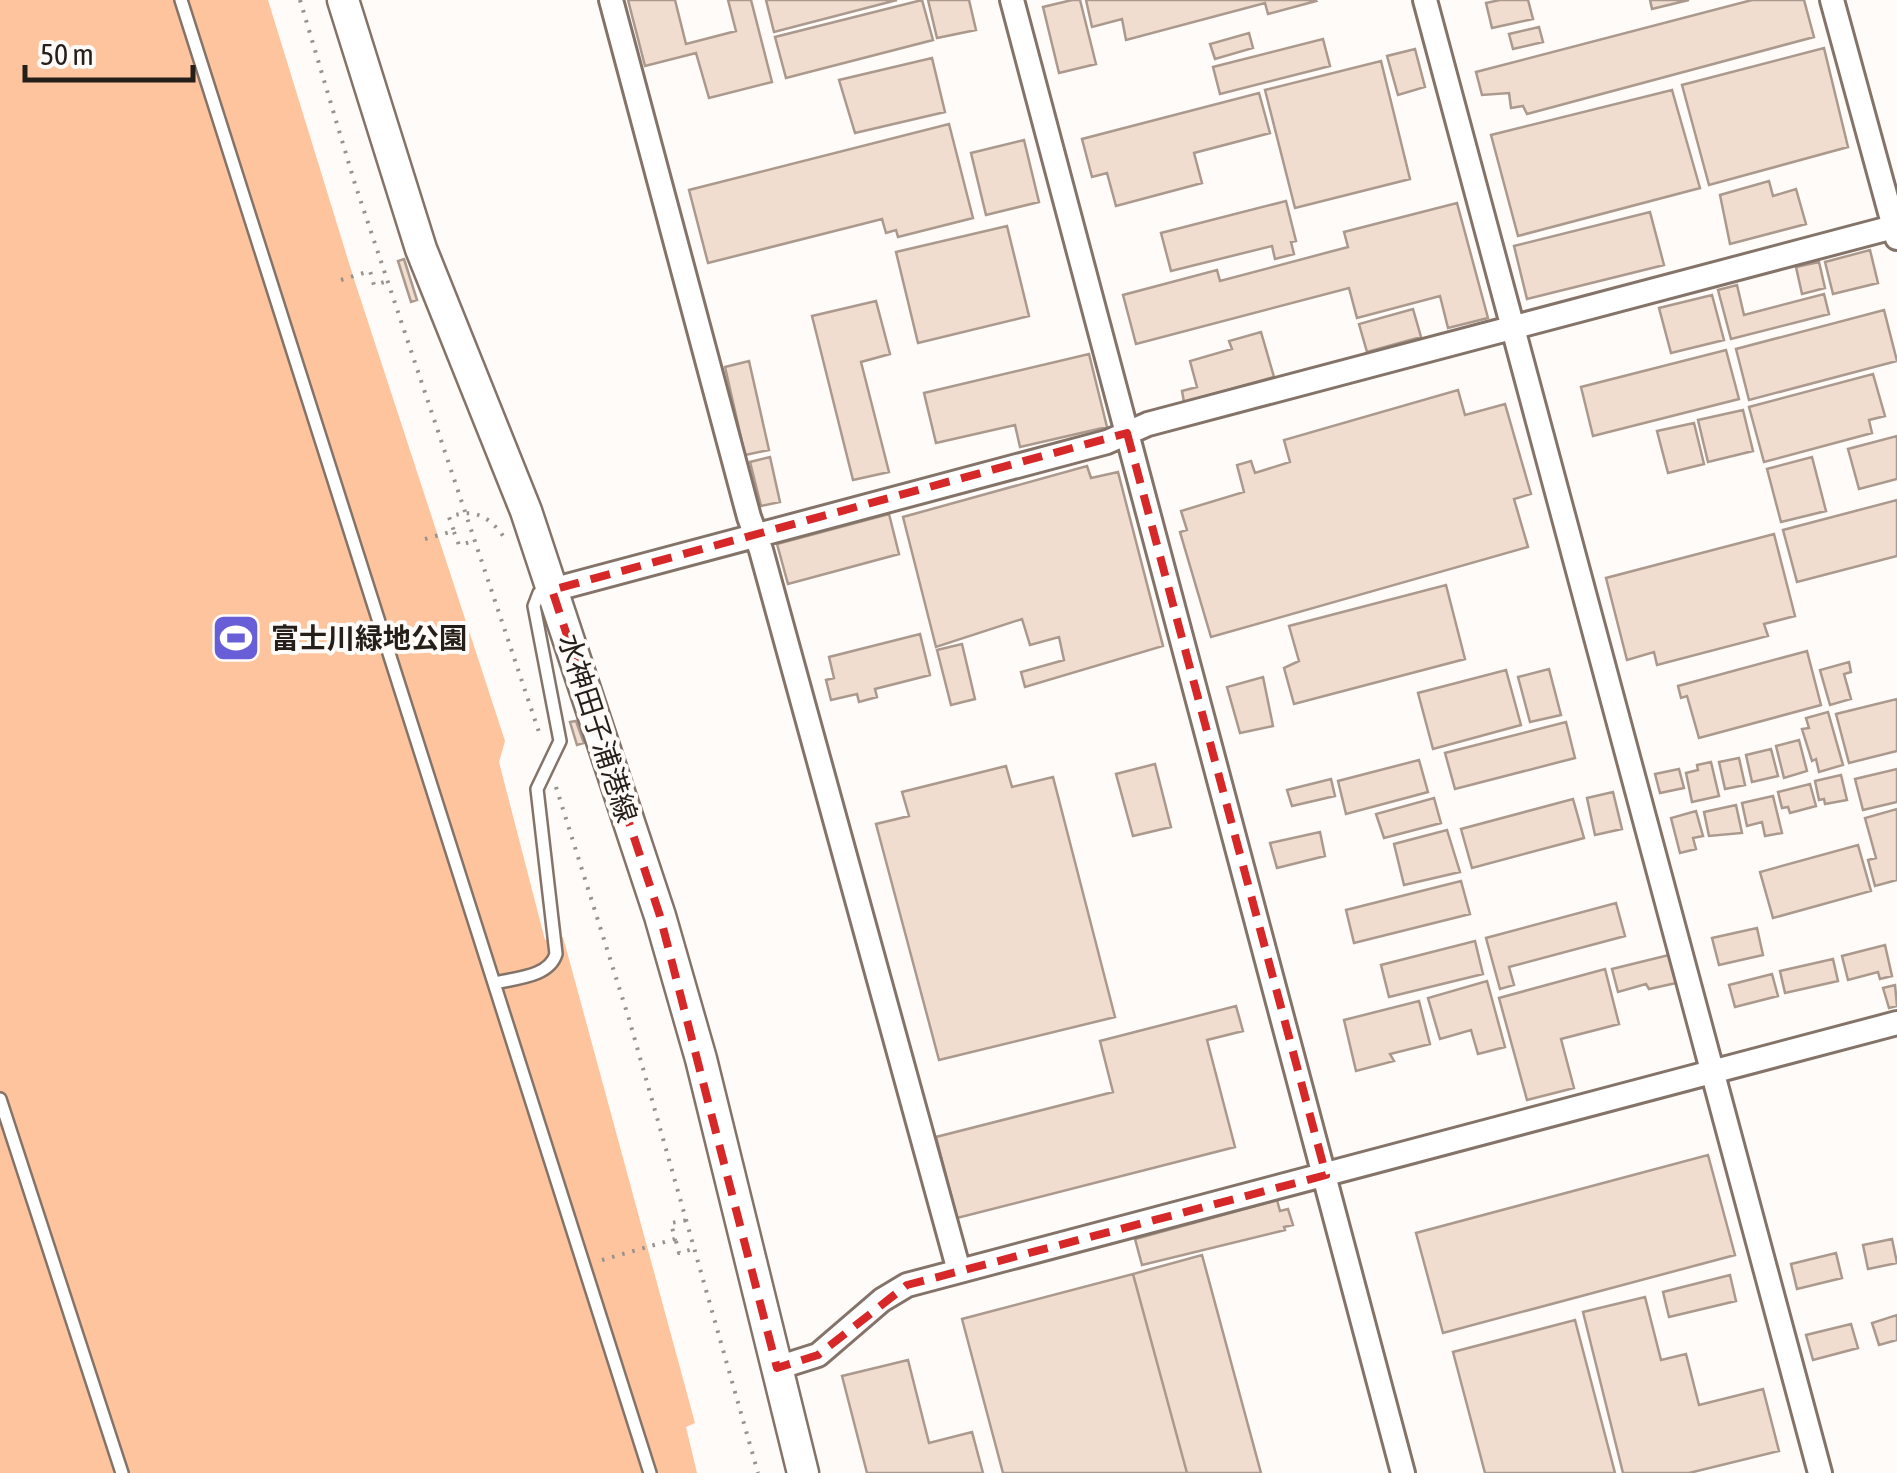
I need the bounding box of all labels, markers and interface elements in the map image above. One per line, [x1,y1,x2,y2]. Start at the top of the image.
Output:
scale bar [25,20,192,82]
text: 50 m [40,37,94,71]
sports icon: 富士川緑地公園 [210,612,262,664]
place label: 富士川緑地公園 [271,622,467,654]
street label: 水神田子浦港線 [552,630,644,826]

